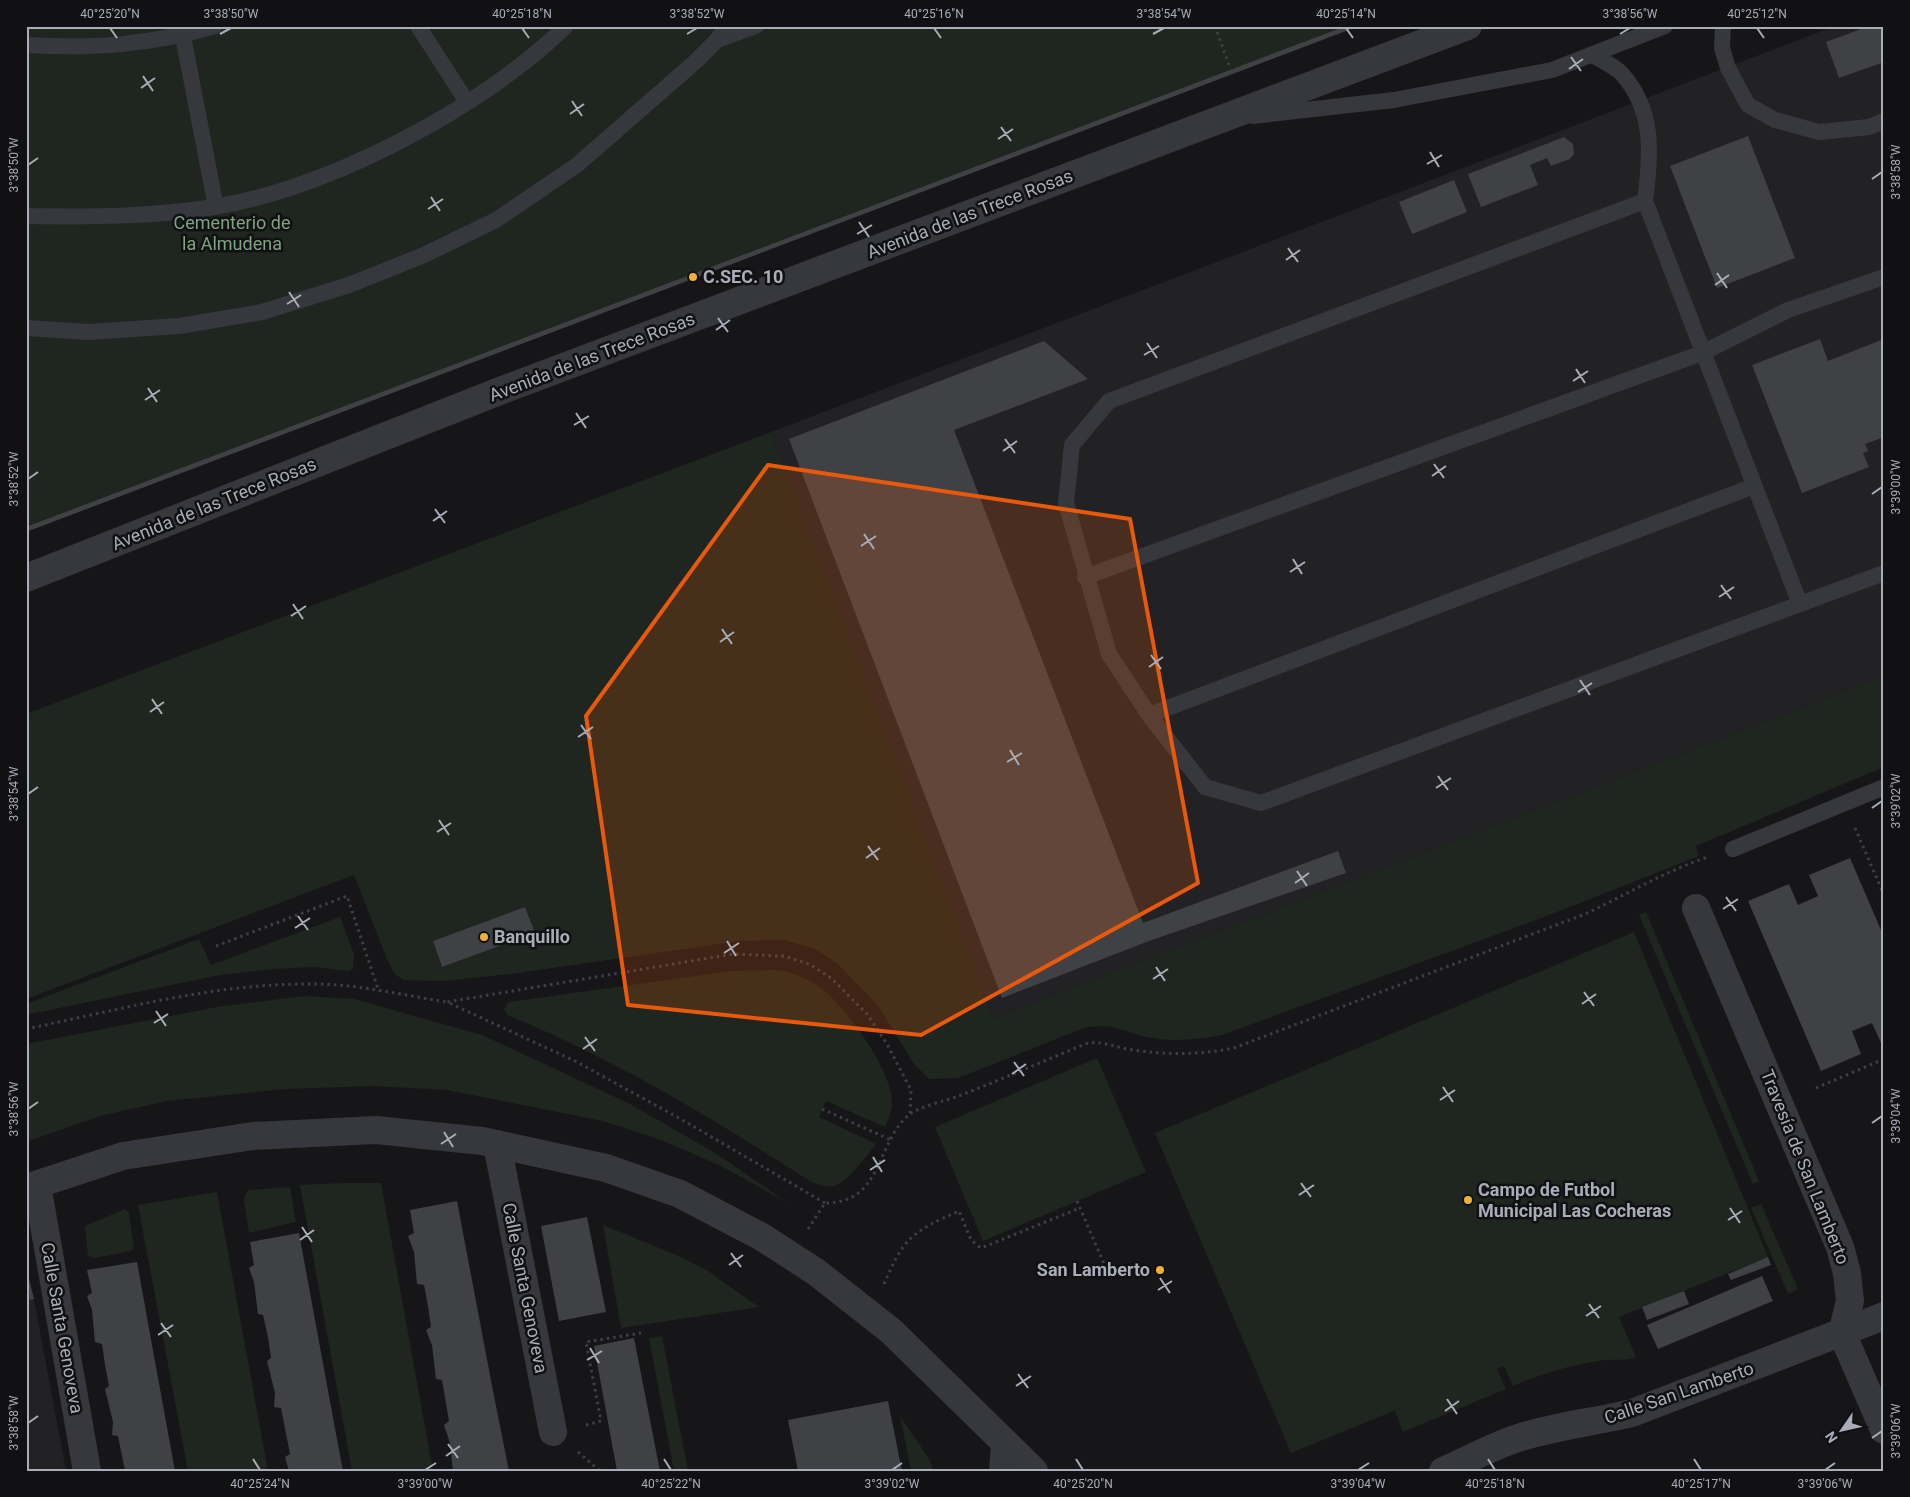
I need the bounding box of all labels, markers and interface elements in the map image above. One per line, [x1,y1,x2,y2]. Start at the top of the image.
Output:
text: 40°25'20"N [80,7,140,21]
text: 3°38'50"W [204,7,259,21]
text: 40°25'18"N [492,7,552,21]
text: 3°38'52"W [670,7,725,21]
text: 40°25'16"N [904,7,964,21]
text: 3°38'54"W [1137,7,1192,21]
text: 40°25'14"N [1316,7,1376,21]
text: 3°38'56"W [1603,7,1658,21]
text: 40°25'12"N [1727,7,1787,21]
text: 3°38'50"W [7,137,21,192]
text: 3°38'58"W [1889,144,1903,199]
street label: Avenida de las Trece Rosas [864,165,1076,263]
park label: Cementerio de la Almudena [174,212,290,254]
place label: C.SEC. 10 [703,266,783,287]
marker: C.SEC. 10 [687,271,699,283]
street label: Avenida de las Trece Rosas [486,308,698,406]
text: 3°38'52"W [7,451,21,506]
street label: Avenida de las Trece Rosas [109,453,319,554]
text: 3°39'00"W [1889,459,1903,514]
text: 3°38'54"W [7,766,21,821]
text: 3°39'02"W [1889,773,1903,828]
place label: Banquillo [494,926,570,947]
marker: Banquillo [478,931,490,943]
street label: Travesía de San Lamberto [1757,1066,1854,1267]
text: 3°38'56"W [7,1081,21,1136]
text: 3°39'04"W [1889,1088,1903,1143]
place label: Campo de Futbol Municipal Las Cocheras [1478,1179,1671,1221]
marker: Campo de Futbol Municipal Las Cocheras [1462,1194,1474,1206]
street label: Calle Santa Genoveva [499,1201,552,1375]
street label: Calle Santa Genoveva [37,1241,88,1415]
place label: San Lamberto [1037,1259,1150,1280]
marker: San Lamberto [1154,1264,1166,1276]
street label: Calle San Lamberto [1601,1357,1756,1428]
text: 3°38'58"W [7,1395,21,1450]
text: 3°39'06"W [1889,1403,1903,1458]
north arrow [1818,1404,1868,1454]
text: N [1822,1429,1841,1446]
text: 40°25'24"N [230,1477,290,1491]
text: 3°39'00"W [398,1477,453,1491]
text: 40°25'22"N [641,1477,701,1491]
text: 3°39'02"W [865,1477,920,1491]
text: 40°25'20"N [1053,1477,1113,1491]
text: 3°39'04"W [1331,1477,1386,1491]
text: 40°25'18"N [1465,1477,1525,1491]
text: 40°25'17"N [1671,1477,1731,1491]
text: 3°39'06"W [1798,1477,1853,1491]

